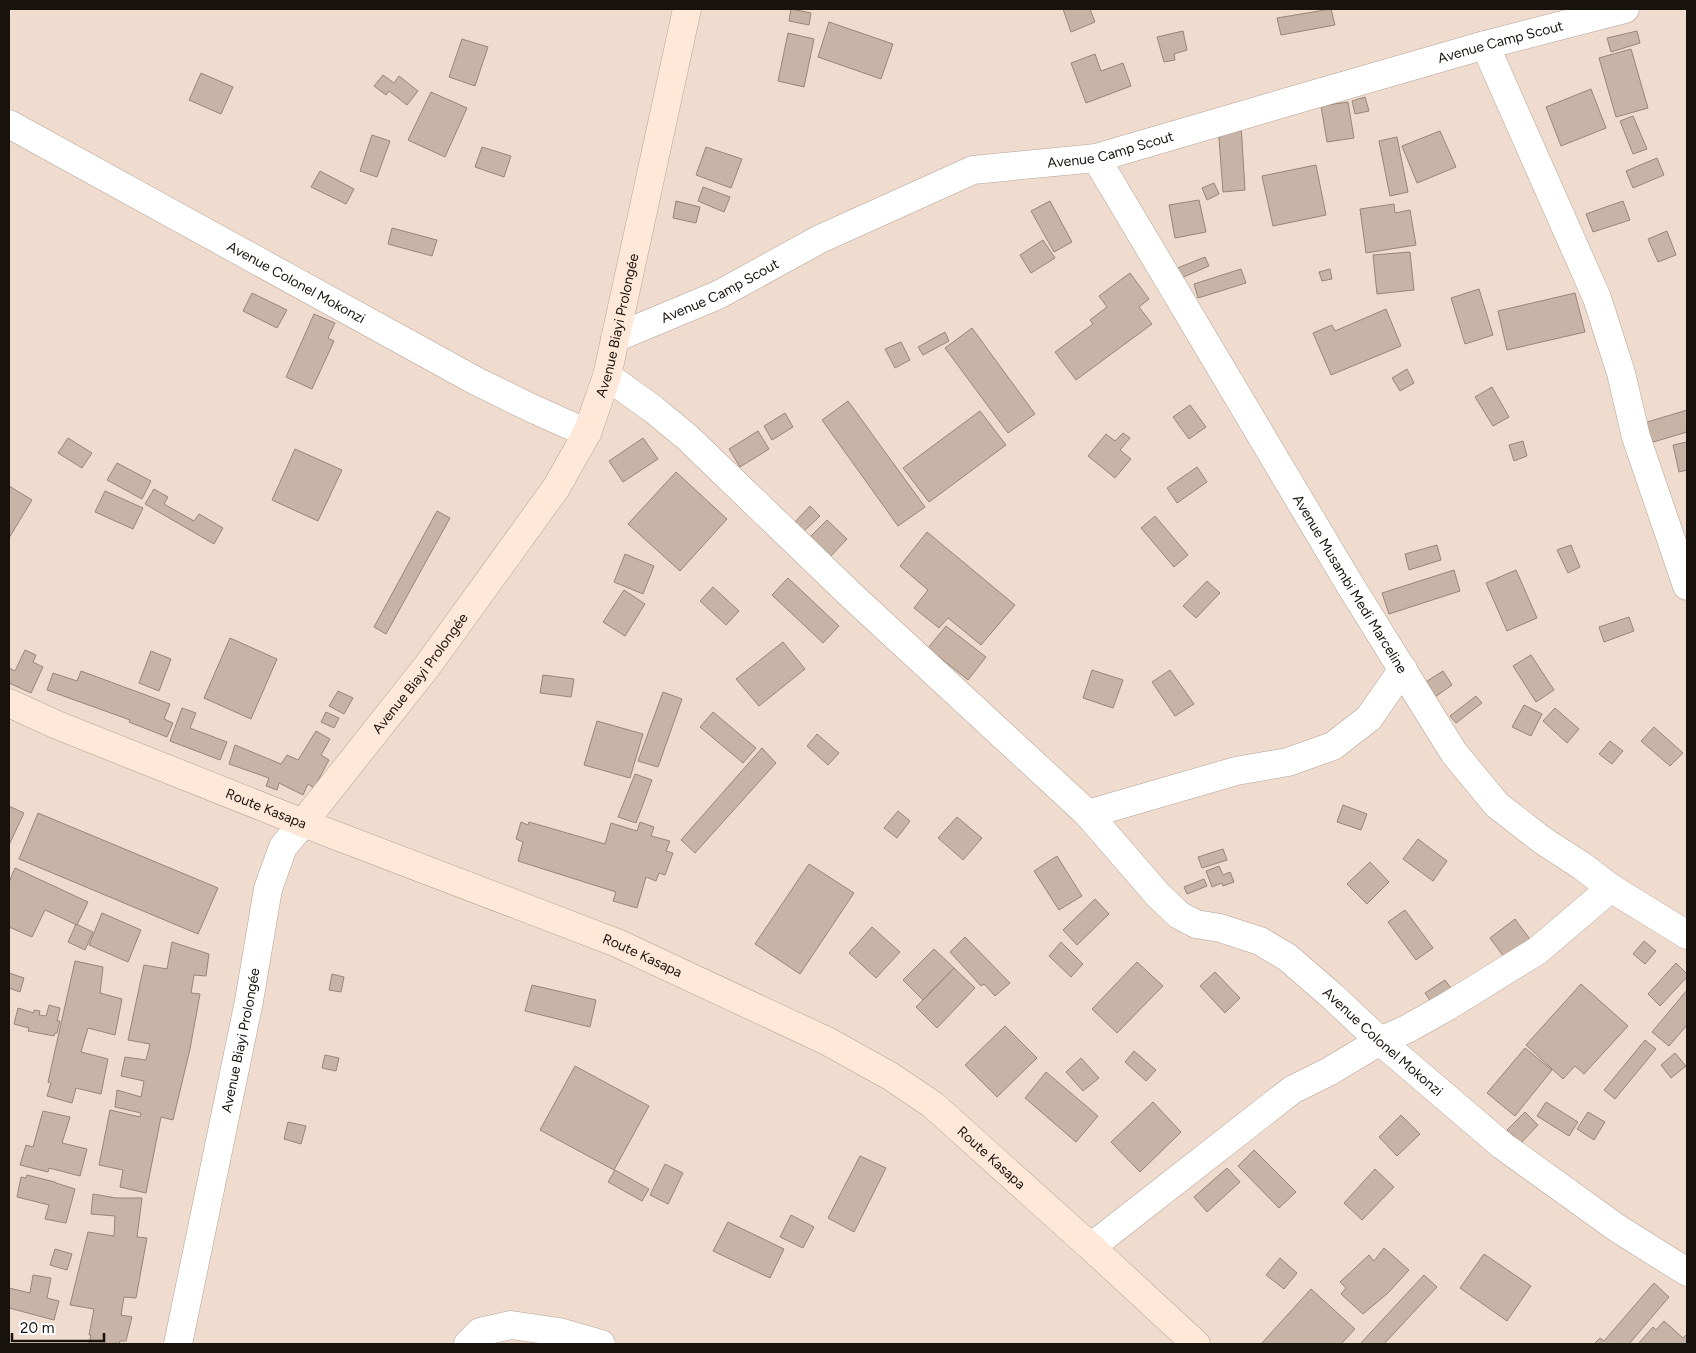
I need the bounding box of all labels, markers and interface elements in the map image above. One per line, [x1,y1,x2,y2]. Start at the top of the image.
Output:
street label: Avenue Camp Scout [1435,17,1565,67]
street label: Avenue Camp Scout [1046,127,1175,171]
street label: Avenue Colonel Mokonzi [224,237,368,327]
street label: Avenue Biayi Prolongée [592,252,642,400]
street label: Avenue Camp Scout [658,255,782,326]
street label: Avenue Musambi Medi Marceline [1290,491,1411,677]
street label: Avenue Biayi Prolongée [369,609,472,737]
street label: Route Kasapa [223,785,309,832]
street label: Route Kasapa [600,930,685,981]
street label: Avenue Biayi Prolongée [218,966,263,1114]
street label: Avenue Colonel Mokonzi [1319,984,1446,1099]
street label: Route Kasapa [954,1123,1029,1193]
scale bar [12,1310,105,1342]
text: 20 m [20,1319,54,1337]

